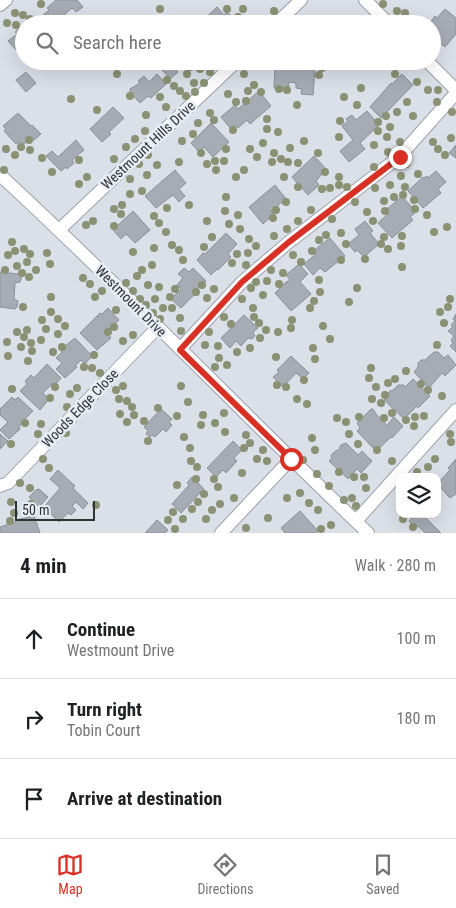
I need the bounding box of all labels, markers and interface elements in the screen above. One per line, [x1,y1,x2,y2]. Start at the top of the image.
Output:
search box [15,15,441,70]
icon: search [33,29,61,57]
text: Search here [73,31,161,54]
street label: Westmount Hills Drive [98,97,198,192]
route end [389,146,412,169]
street label: Westmount Drive [92,262,170,340]
street label: Woods Edge Close [39,365,122,450]
route start [280,448,303,471]
map controls [396,473,441,518]
button: layers [396,473,441,518]
scale bar [15,498,95,521]
text: 50 m [22,502,50,518]
text: 4 min [20,554,67,578]
text: Walk · 280 m [355,556,436,575]
text: Continue [67,618,135,641]
icon: ahead [20,625,48,653]
text: 100 m [397,629,436,648]
text: Westmount Drive [67,641,174,660]
text: Turn right [67,698,142,721]
icon: right [20,705,48,733]
text: 180 m [397,709,436,728]
text: Tobin Court [67,721,140,740]
icon: arrive [20,785,48,813]
text: Arrive at destination [67,787,222,810]
tab: Map [56,851,84,897]
tab: Directions [197,851,253,897]
tab: Saved [366,851,400,897]

